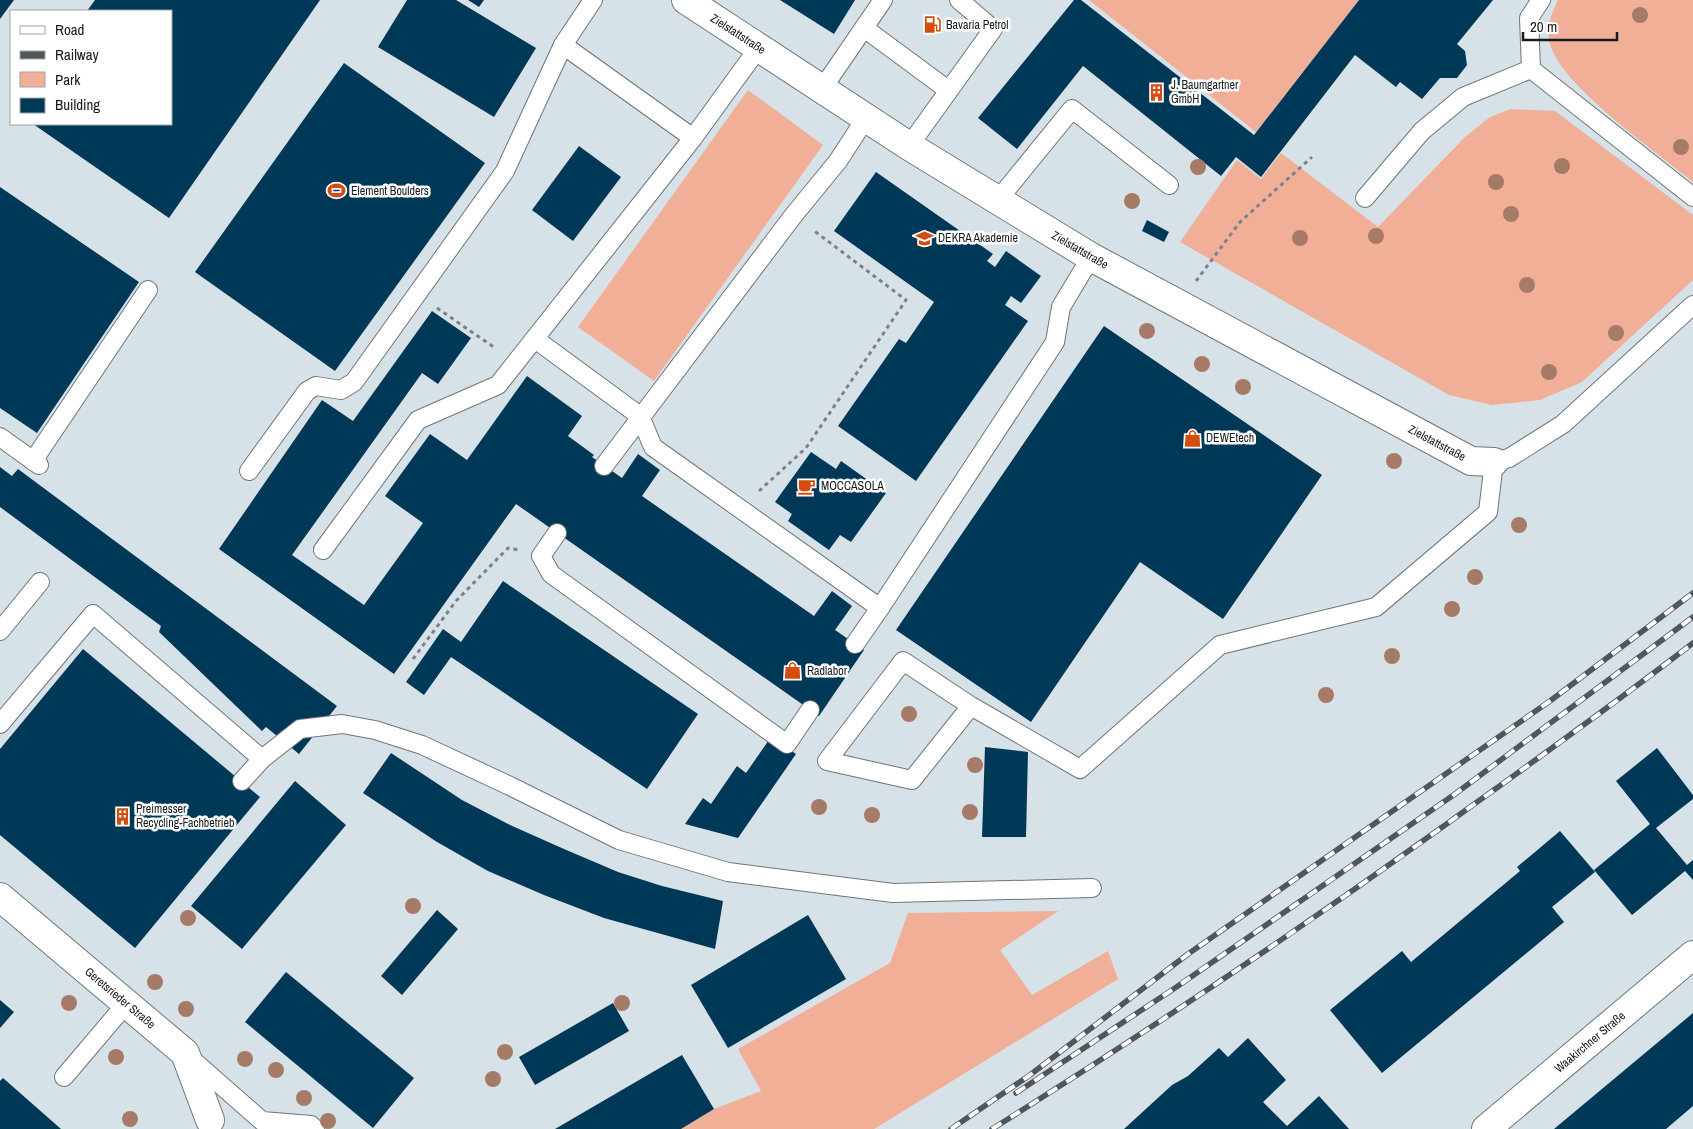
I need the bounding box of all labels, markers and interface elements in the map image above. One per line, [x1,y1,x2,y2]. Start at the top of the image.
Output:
legend [10,10,172,125]
street label: Zielstattstraße [707,10,769,58]
scale bar [1523,10,1617,42]
fuel station icon: Bavaria Petrol [922,15,942,35]
text: 20 m [1530,16,1557,37]
place label: Bavaria Petrol [946,17,1008,33]
text: Road [55,19,84,40]
text: Railway [55,44,100,65]
text: Park [55,69,81,90]
place label: J. Baumgartner GmbH [1171,77,1239,107]
building icon: J. Baumgartner GmbH [1147,82,1167,102]
text: Building [55,94,100,115]
sports icon: Element Boulders [327,181,347,201]
place label: Element Boulders [351,183,429,199]
street label: Zielstattstraße [1049,227,1111,273]
school or university icon: DEKRA Akademie [914,228,934,248]
place label: DEKRA Akademie [938,230,1018,246]
street label: Zielstattstraße [1405,421,1469,465]
shop icon: DEWEtech [1182,428,1202,448]
place label: DEWEtech [1206,430,1254,446]
cafe icon: MOCCASOLA [797,476,817,496]
place label: MOCCASOLA [821,478,884,494]
shop icon: Radlabor [783,661,803,681]
place label: Radlabor [807,663,848,679]
place label: Preimesser Recycling-Fachbetrieb [136,801,235,831]
building icon: Preimesser Recycling-Fachbetrieb [112,806,132,826]
street label: Geretsrieder Straße [81,964,159,1032]
street label: Waakirchner Straße [1551,1008,1629,1076]

